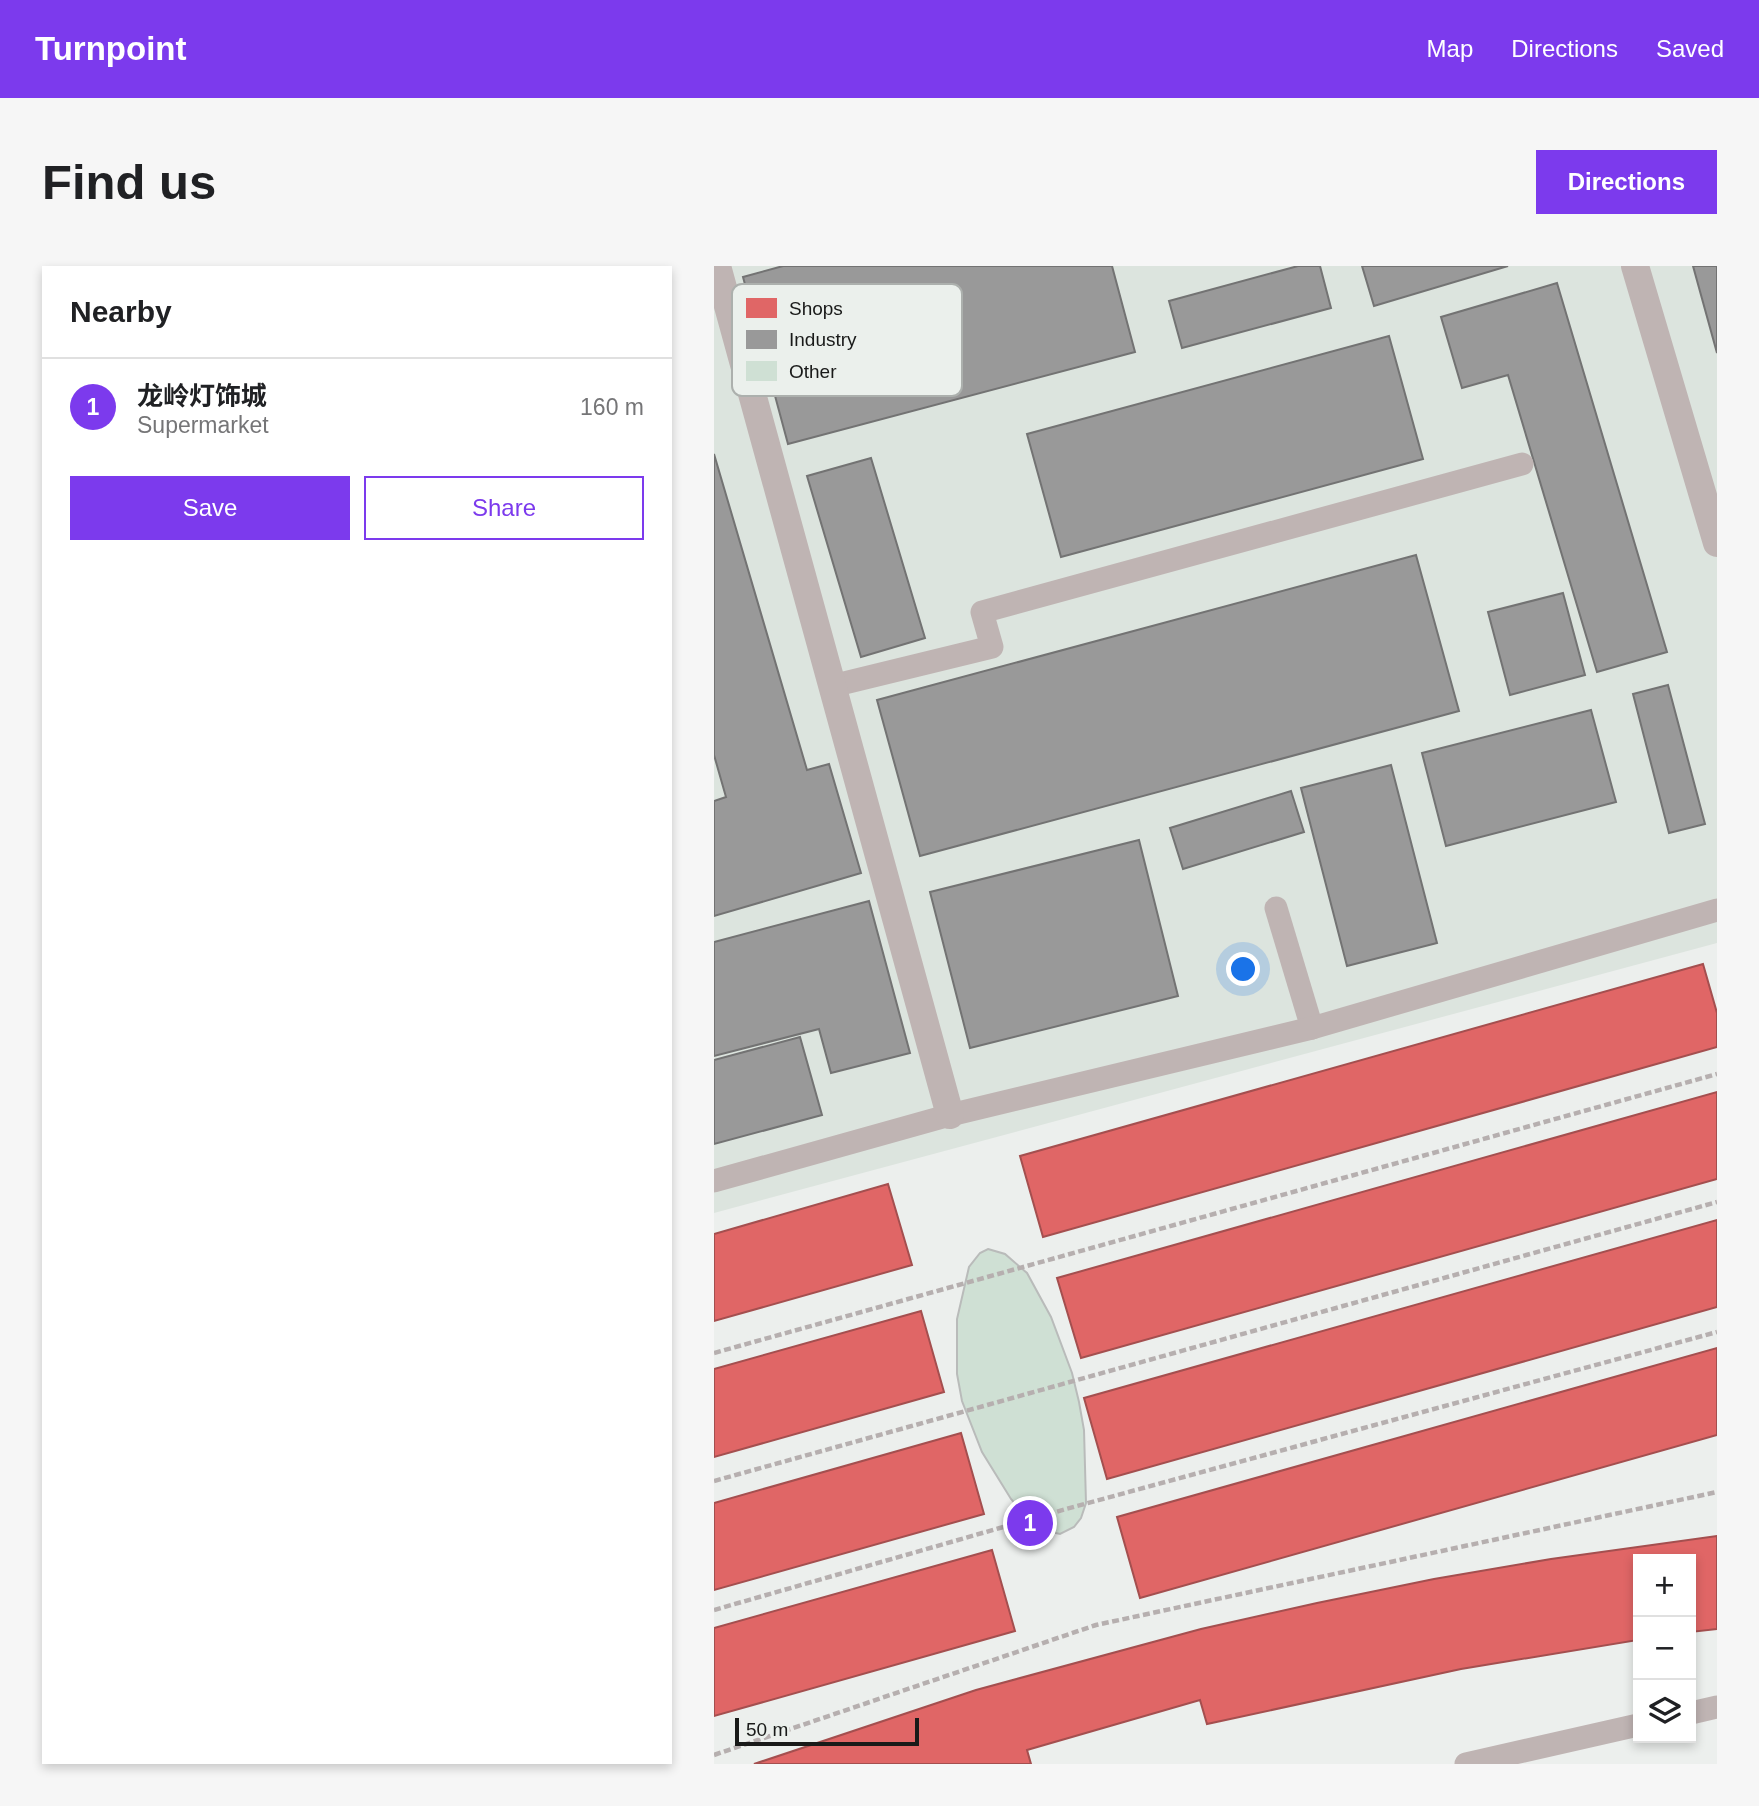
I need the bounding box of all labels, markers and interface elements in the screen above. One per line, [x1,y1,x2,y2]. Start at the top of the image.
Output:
text: Turnpoint [35,30,187,67]
text: Map [1427,35,1473,62]
text: Directions [1511,35,1618,62]
text: Saved [1656,35,1724,62]
button: Directions [1536,150,1717,214]
text: Find us [42,155,216,209]
legend [732,284,962,396]
text: Nearby [70,295,172,328]
text: Shops [789,298,843,319]
text: Industry [789,329,857,350]
text: Other [789,361,837,382]
text: 龙岭灯饰城 [137,381,267,411]
text: 1 [87,394,99,420]
text: 160 m [580,394,644,420]
text: Supermarket [137,412,269,438]
button: Save [70,476,350,540]
button: Share [364,476,644,540]
your location [1226,952,1260,986]
pin: 1 [1007,1497,1053,1549]
map controls [1633,1554,1696,1743]
button: + [1633,1554,1696,1617]
button: − [1633,1617,1696,1680]
button: layers [1633,1680,1696,1743]
scale bar [735,1715,919,1747]
text: 50 m [746,1719,788,1740]

